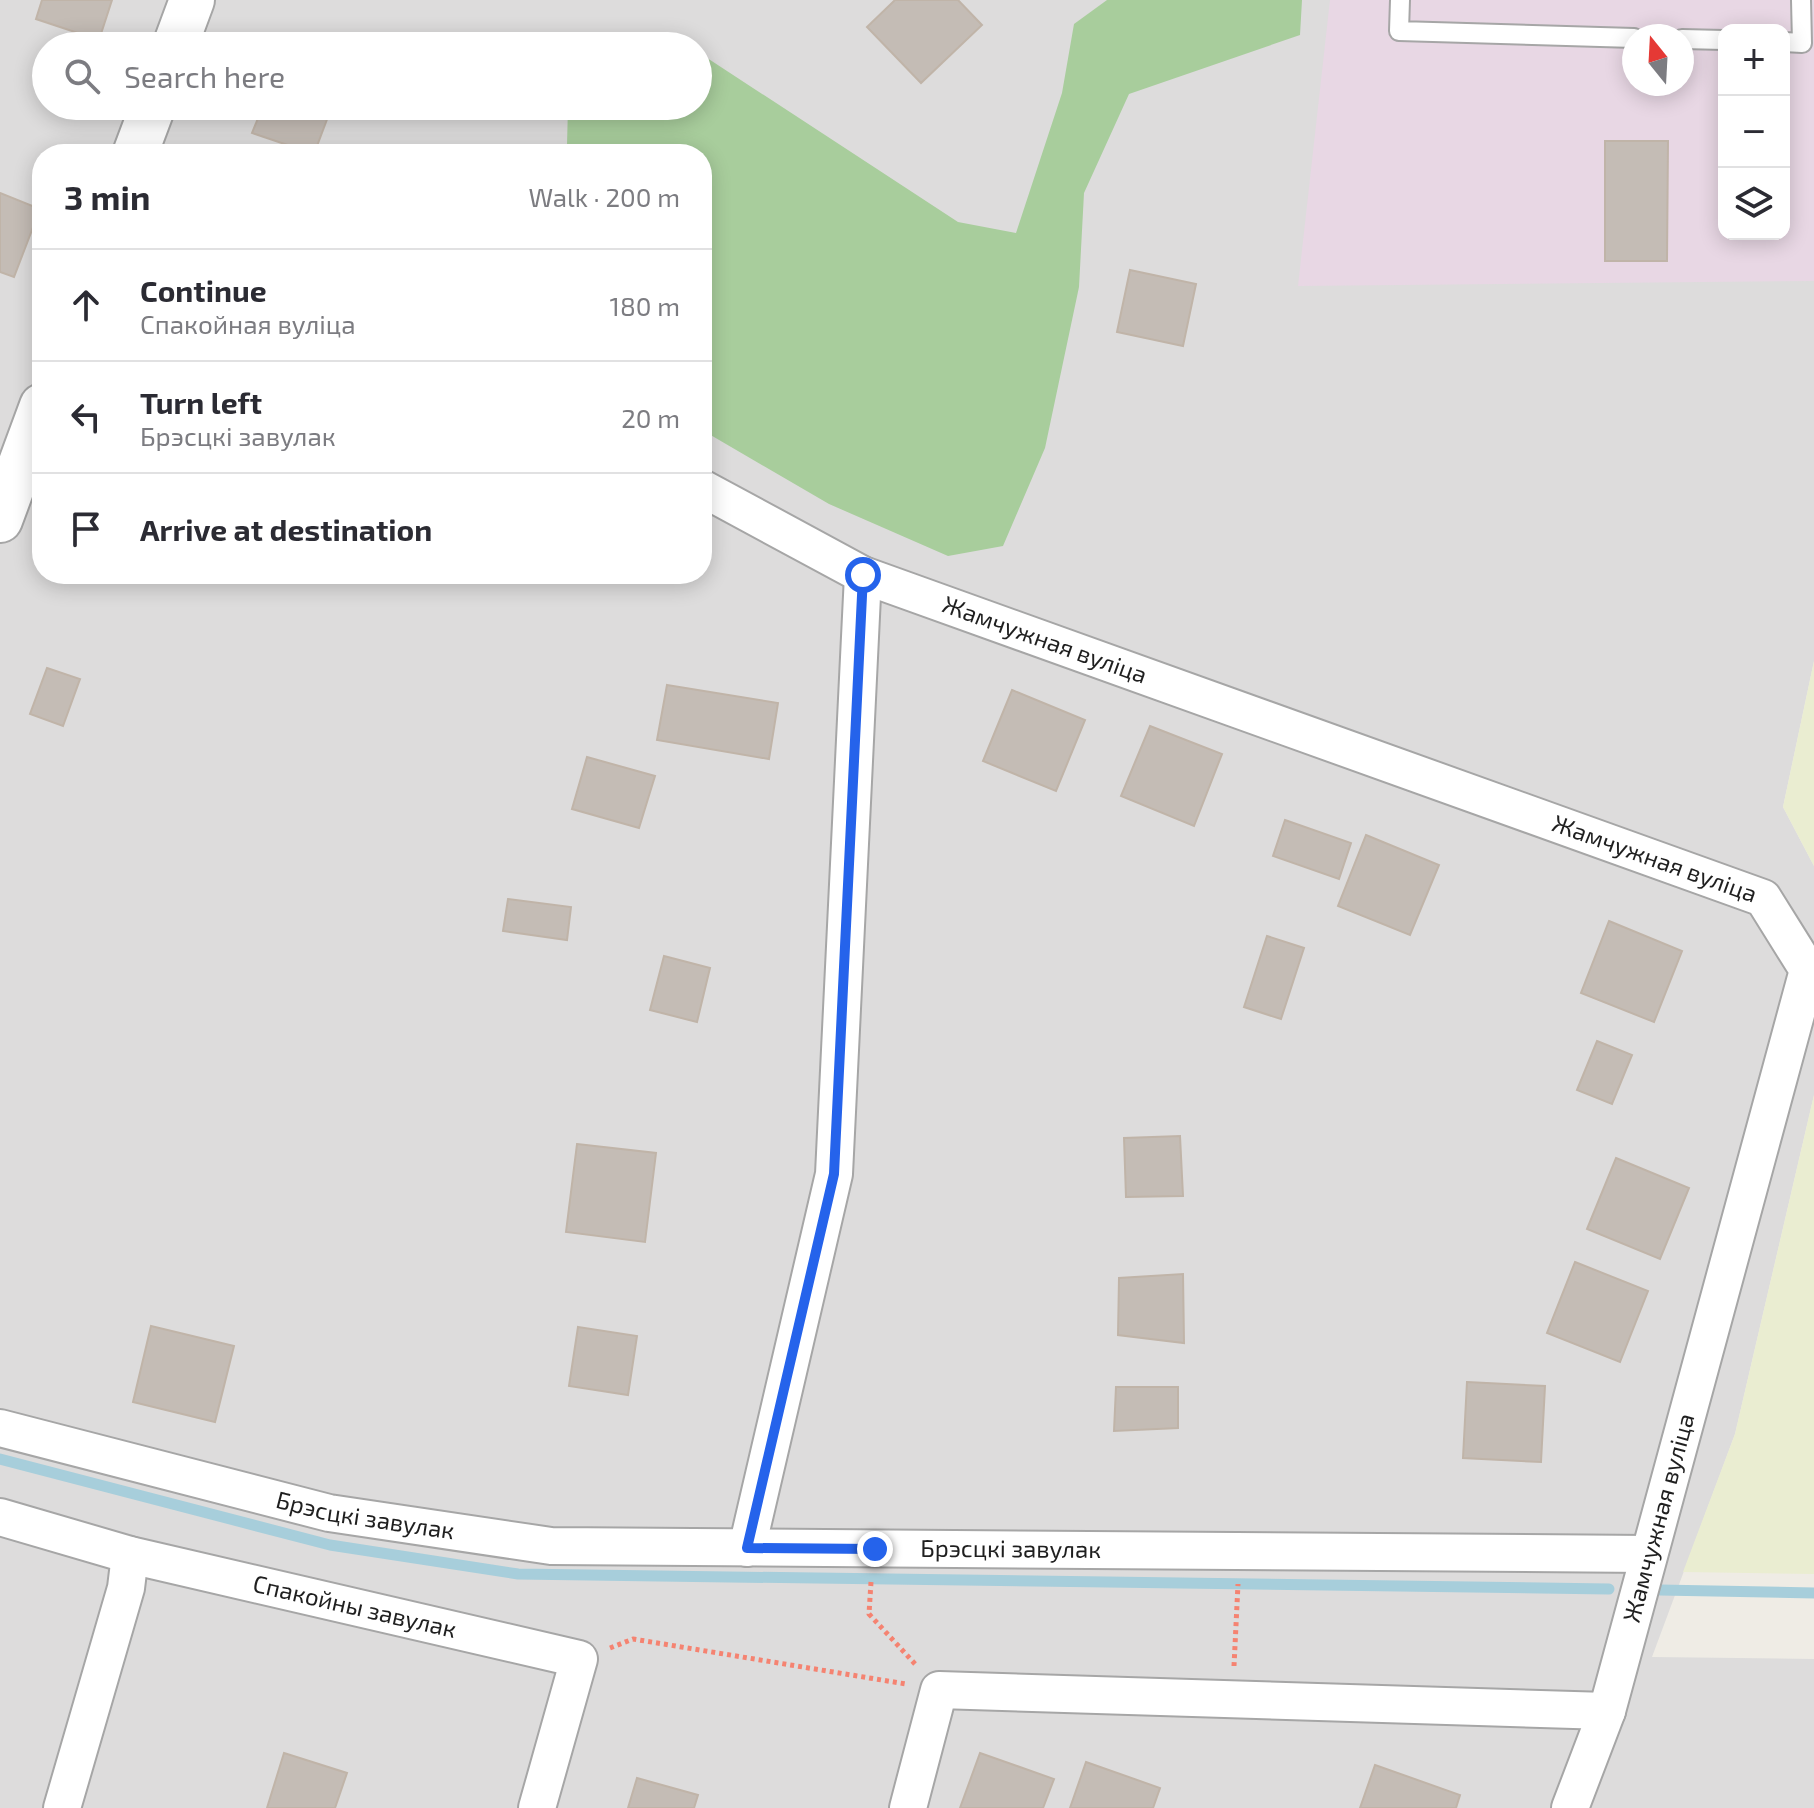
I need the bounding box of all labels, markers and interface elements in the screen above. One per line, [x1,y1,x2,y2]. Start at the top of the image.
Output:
north arrow [1622,24,1694,96]
map controls [1718,24,1790,240]
button: + [1718,24,1790,96]
search box [32,32,712,120]
icon: search [60,54,104,98]
text: Search here [124,58,285,94]
button: − [1718,96,1790,168]
button: layers [1718,168,1790,240]
text: 3 min [64,176,150,217]
text: Walk · 200 m [528,181,680,212]
text: Continue [140,272,267,308]
icon: ahead [64,283,108,327]
text: 180 m [610,290,680,321]
text: Спакойная вуліца [140,308,356,339]
text: Turn left [140,384,262,420]
icon: left [64,395,108,439]
text: 20 m [621,402,680,433]
text: Брэсцкі завулак [140,420,336,451]
icon: arrive [64,507,108,551]
text: Arrive at destination [140,511,432,547]
route start [845,557,881,593]
street label: Жамчужная вуліца [939,589,1151,689]
street label: Жамчужная вуліца [1549,808,1761,908]
street label: Жамчужная вуліца [1616,1410,1700,1626]
street label: Брэсцкі завулак [273,1484,457,1544]
route end [857,1531,893,1567]
street label: Брэсцкі завулак [920,1533,1101,1564]
street label: Спакойны завулак [250,1568,460,1643]

